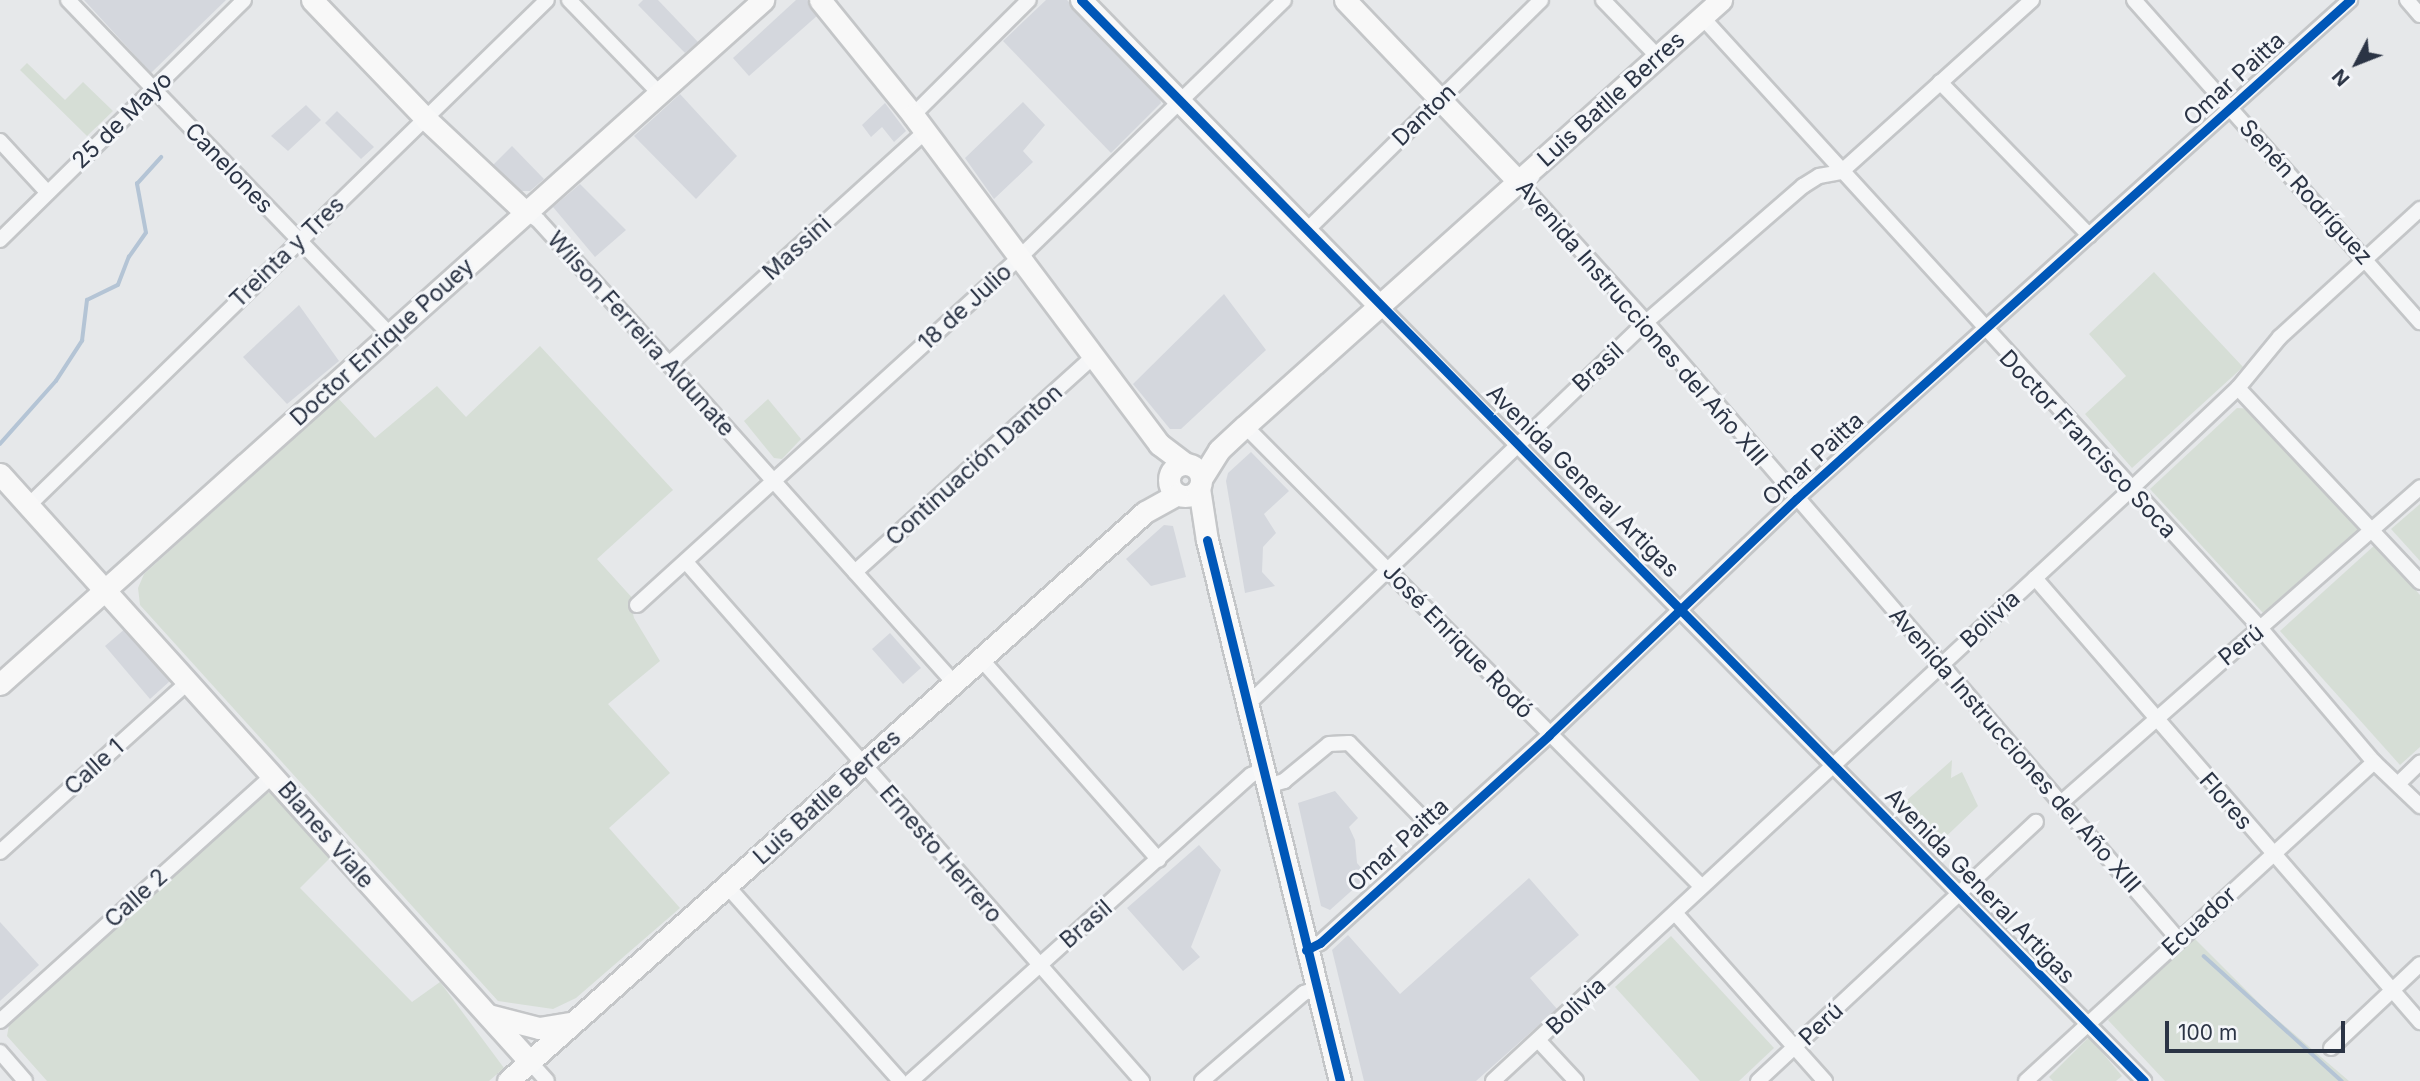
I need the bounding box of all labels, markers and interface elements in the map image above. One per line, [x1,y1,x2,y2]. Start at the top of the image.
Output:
street label: Luis Batlle Berres [1532,26,1690,172]
street label: Omar Paitta [2178,26,2290,132]
north arrow [2322,28,2392,98]
text: N [2328,64,2354,90]
street label: 25 de Mayo [66,66,178,174]
street label: Danton [1386,78,1462,152]
street label: Senén Rodríguez [2234,114,2378,270]
street label: Canelones [179,117,279,219]
street label: Avenida Instrucciones del Año XIII [1510,175,1774,471]
street label: Treinta y Tres [224,191,350,313]
street label: Massini [757,210,837,286]
street label: Wilson Ferreira Aldunate [542,226,740,442]
street label: Doctor Enrique Pouey [285,252,479,432]
street label: 18 de Julio [913,258,1017,356]
street label: Brasil [1567,336,1629,398]
street label: Doctor Francisco Soca [1994,344,2182,544]
street label: Continuación Danton [880,379,1068,551]
street label: Avenida General Artigas [1481,379,1685,583]
street label: Omar Paitta [1757,406,1869,512]
street label: José Enrique Rodó [1377,558,1539,724]
street label: Bolivia [1954,585,2026,653]
street label: Avenida Instrucciones del Año XIII [1883,602,2147,898]
street label: Perú [2213,618,2269,672]
street label: Luis Batlle Berres [748,724,906,870]
street label: Calle 1 [59,733,129,801]
street label: Flores [2194,767,2258,835]
street label: Blanes Viale [272,776,380,894]
street label: Ernesto Herrero [874,780,1008,928]
street label: Avenida General Artigas [1879,782,2081,990]
street label: Omar Paitta [1342,792,1454,898]
street label: Calle 2 [99,863,173,933]
street label: Ecuador [2156,881,2242,961]
street label: Brasil [1054,894,1118,954]
street label: Bolivia [1540,972,1612,1040]
street label: Perú [1793,997,1849,1051]
scale bar [2168,1007,2348,1052]
text: 100 m [2178,1020,2237,1045]

